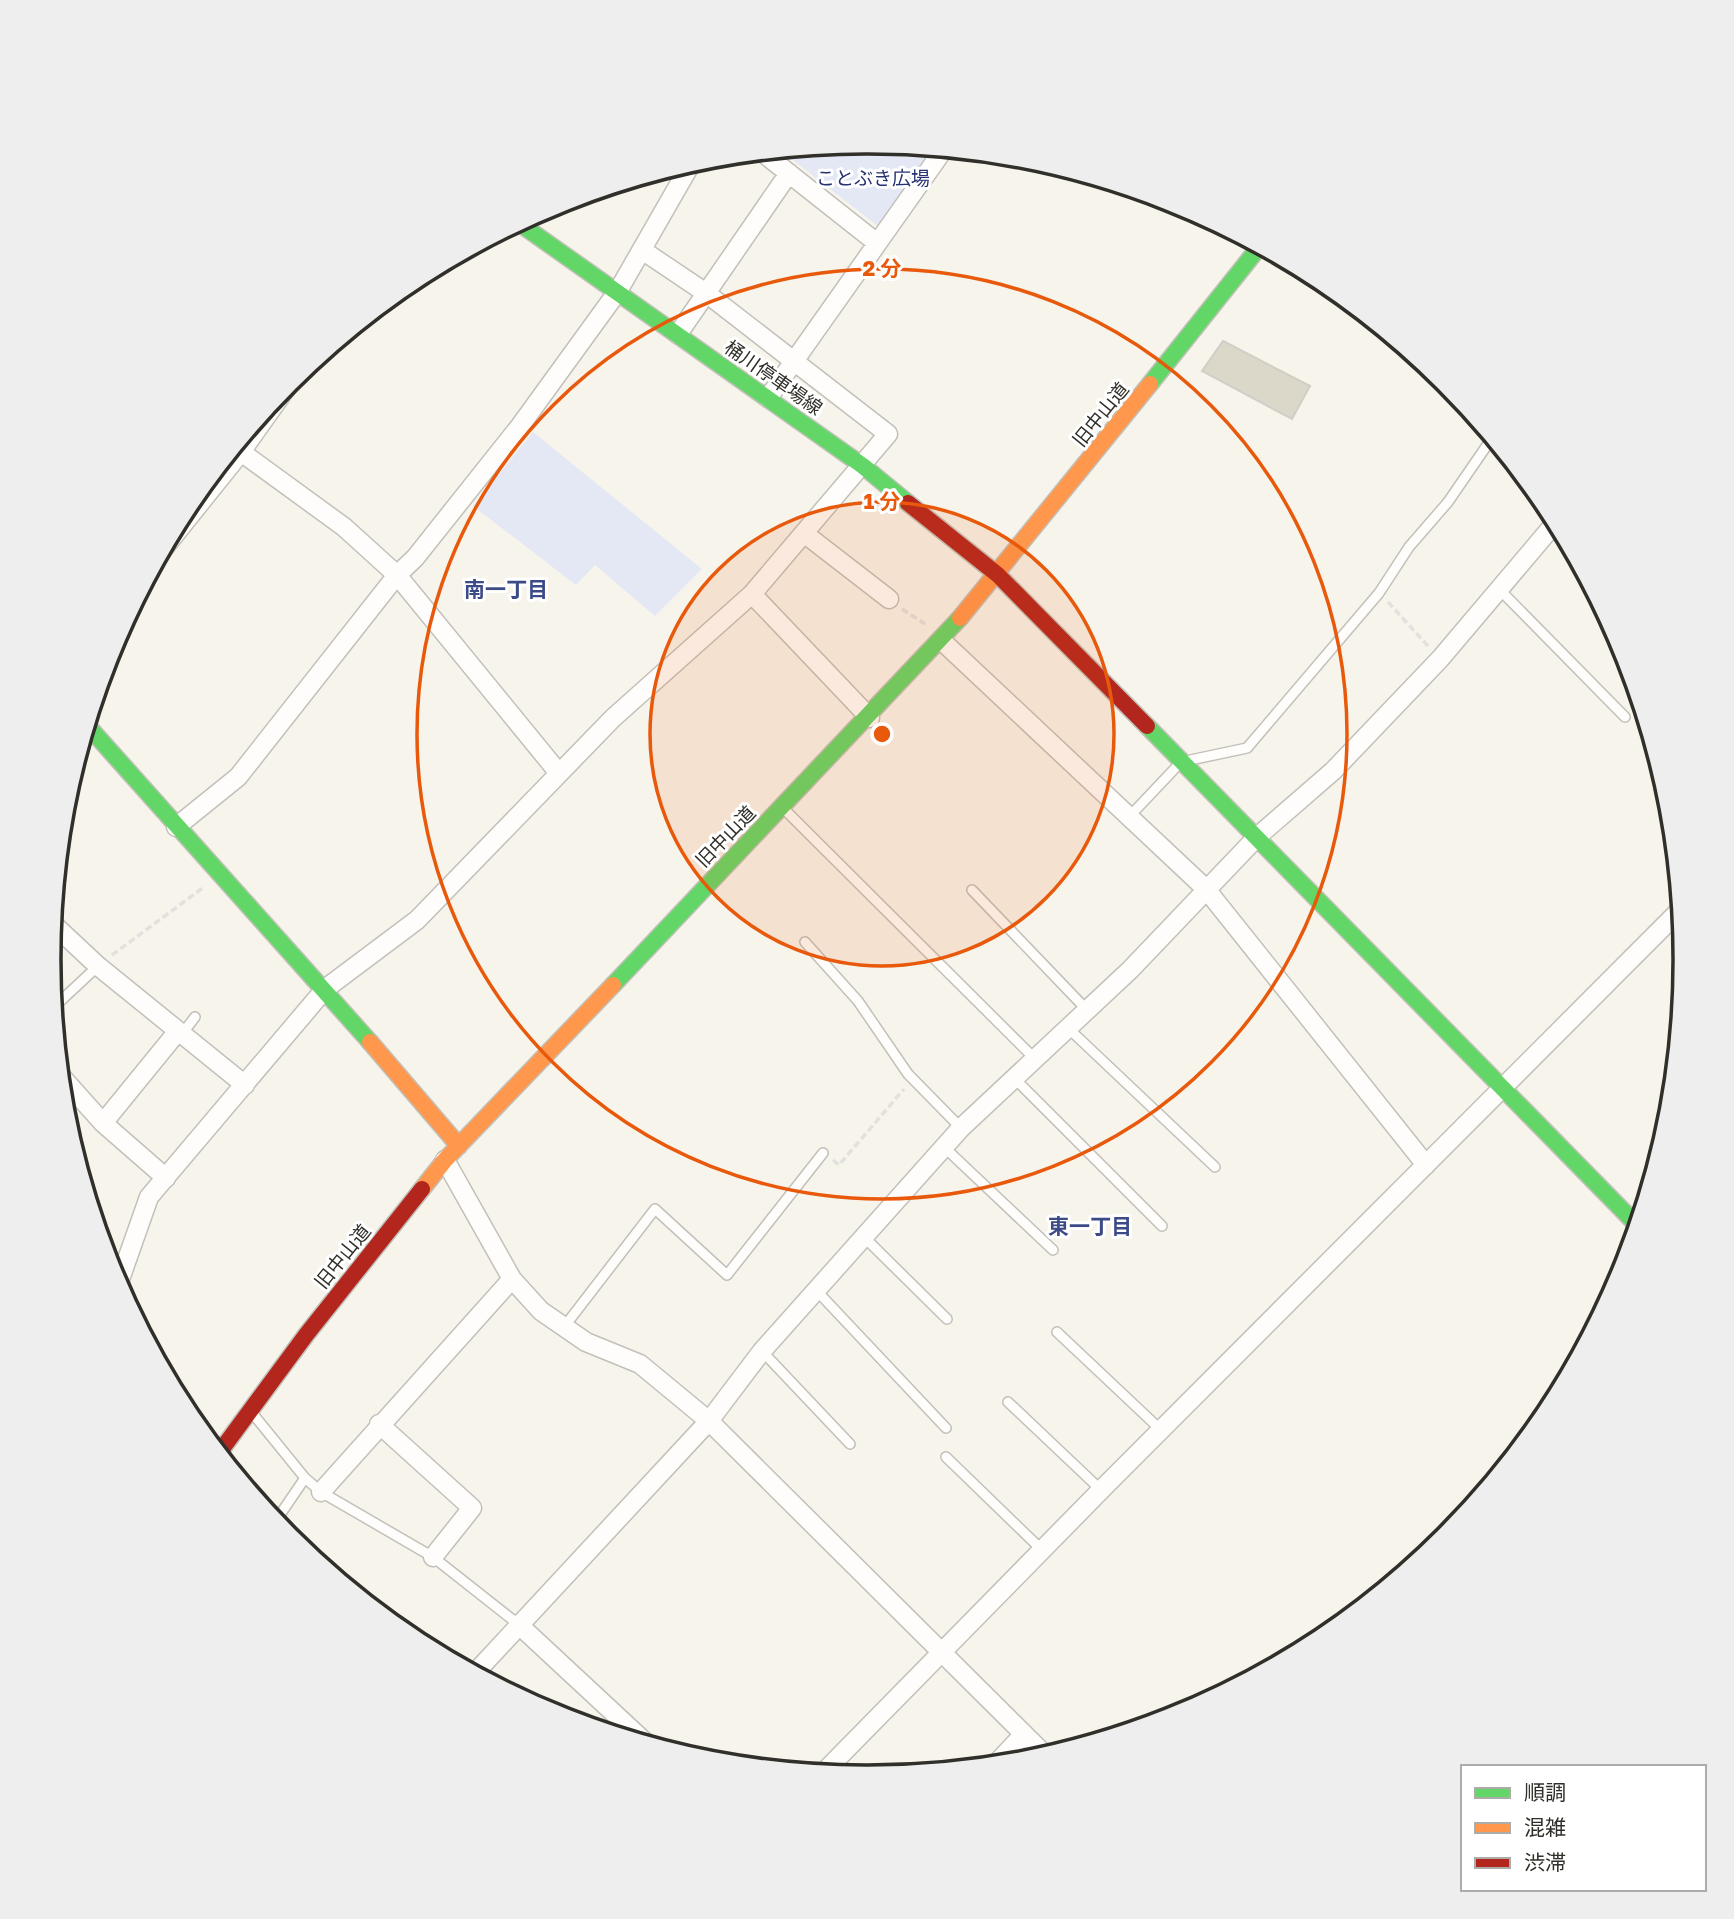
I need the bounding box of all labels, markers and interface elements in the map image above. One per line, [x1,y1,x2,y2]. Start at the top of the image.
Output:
park label: ことぶき広場 [816,166,930,189]
text: 2 分 [862,255,902,281]
street label: 桶川停車場線 [721,335,827,419]
street label: 旧中山道 [1067,377,1133,451]
text: 1 分 [863,488,901,514]
district label: 南一丁目 [464,576,548,602]
centre of rings [870,722,894,746]
street label: 旧中山道 [690,801,760,871]
district label: 東一丁目 [1048,1213,1132,1239]
street label: 旧中山道 [309,1219,375,1293]
legend [1461,1765,1706,1891]
text: 順調 [1524,1779,1566,1805]
text: 混雑 [1524,1814,1566,1840]
text: 渋滞 [1524,1849,1566,1875]

